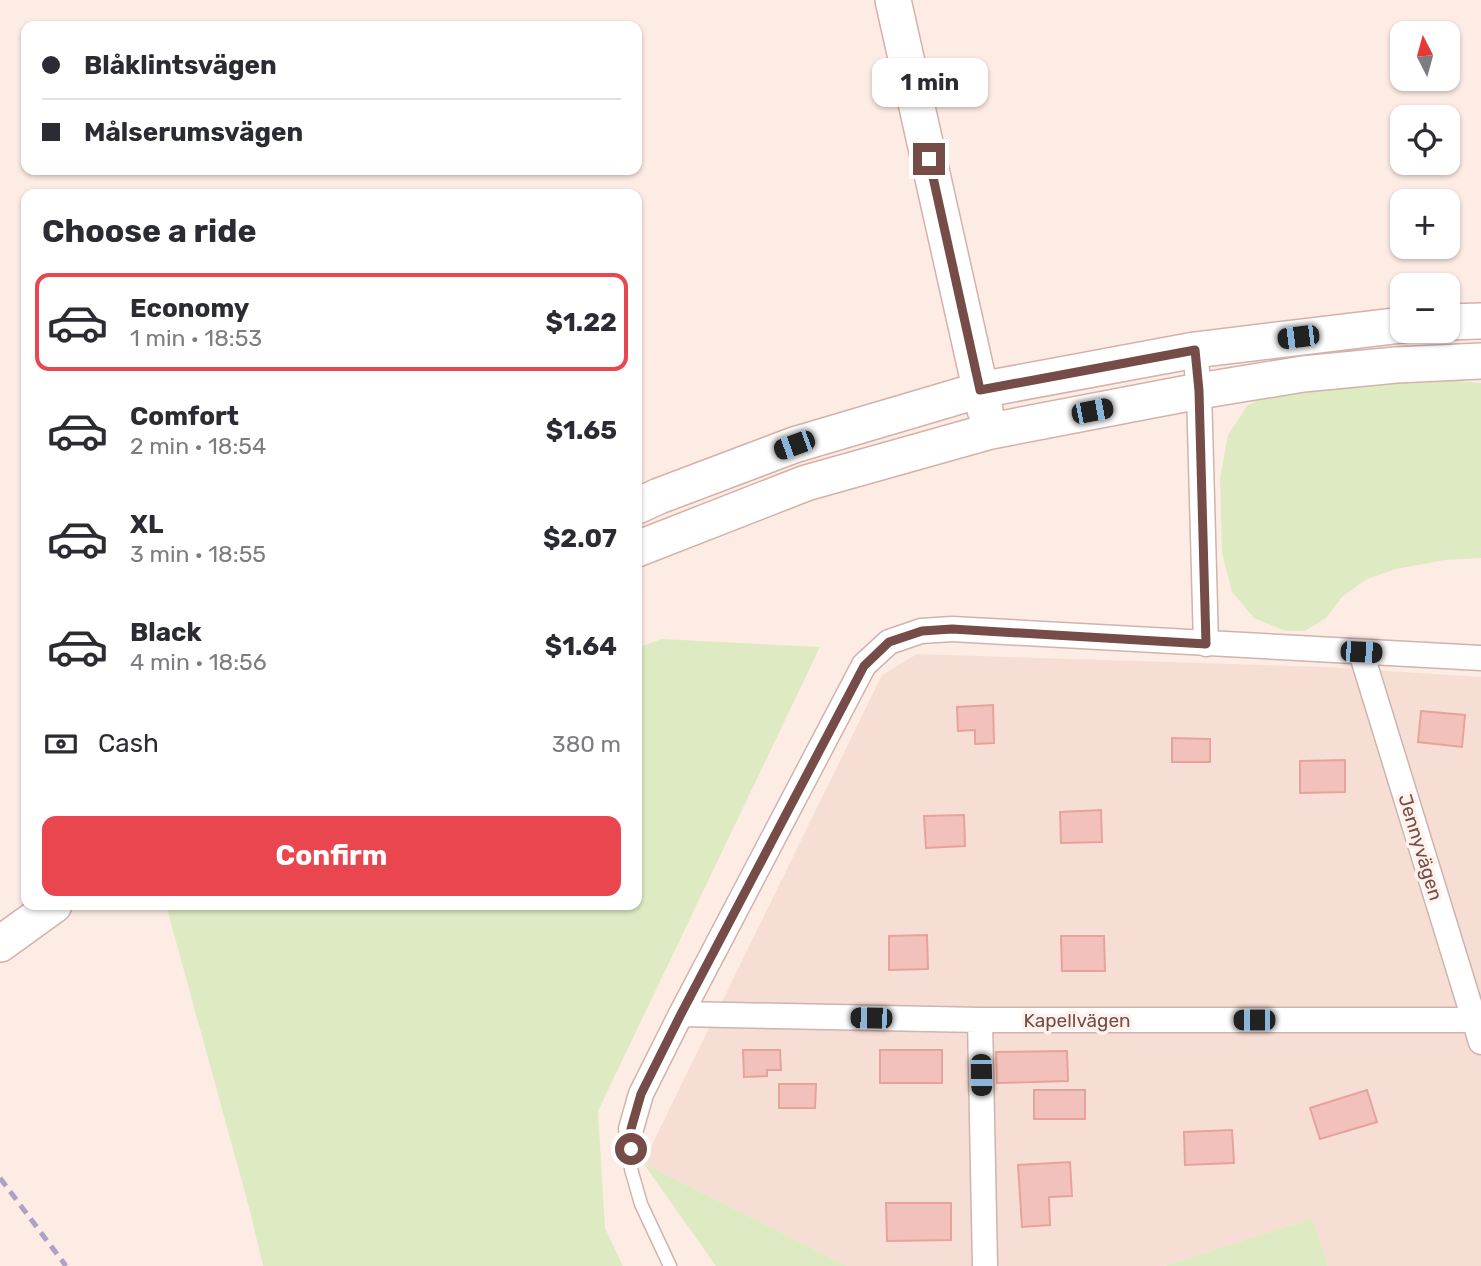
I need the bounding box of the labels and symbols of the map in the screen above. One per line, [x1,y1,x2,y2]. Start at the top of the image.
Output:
north arrow [1390,21,1460,91]
callout: 1 min [871,58,987,106]
route end [913,143,945,175]
car [1276,324,1321,350]
car [1070,397,1115,425]
car [771,428,818,462]
car [1340,640,1383,664]
street label: Jennyvägen [1393,791,1448,903]
car [850,1007,893,1029]
street label: Kapellvägen [1023,1009,1131,1032]
car [1234,1010,1276,1031]
car [971,1054,992,1096]
route start [615,1133,647,1165]

